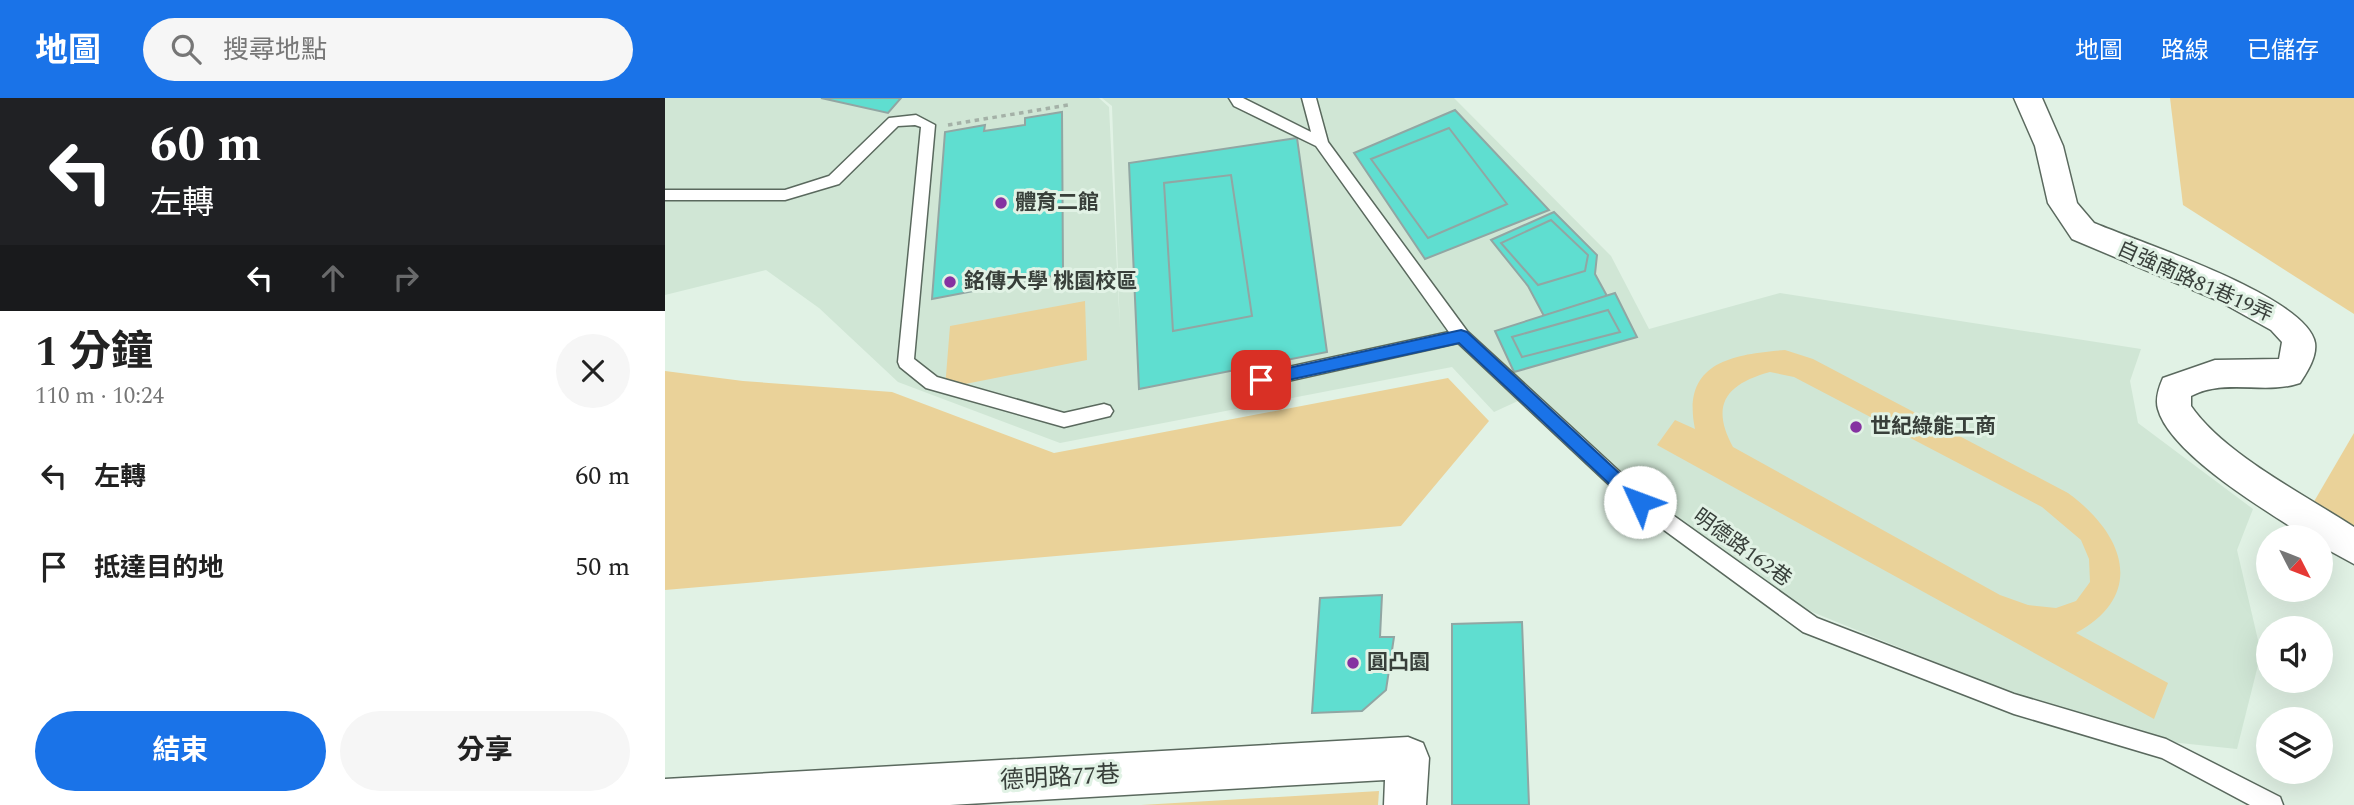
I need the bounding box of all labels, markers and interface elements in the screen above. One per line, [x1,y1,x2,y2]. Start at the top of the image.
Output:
search box [143,18,633,81]
text: 地圖 [35,26,101,76]
icon: search [167,30,205,68]
text: 搜尋地點 [223,30,327,70]
text: 地圖 [2075,33,2123,69]
text: 路線 [2161,33,2209,69]
text: 已儲存 [2247,33,2319,69]
text: 60 m [150,108,261,183]
icon: left [35,126,126,217]
text: 左轉 [150,179,214,228]
place label: 體育二館 [1015,187,1099,219]
marker: 體育二館 [993,195,1009,211]
street label: 自強南路81巷19弄 [2112,233,2278,331]
icon: left [241,259,279,297]
icon: ahead [314,259,352,297]
icon: right [387,259,425,297]
place label: 銘傳大學 桃園校區 [964,266,1137,298]
marker: 銘傳大學 桃園校區 [942,274,958,290]
text: 1 分鐘 [35,321,153,384]
button: close [556,334,630,408]
pin [1231,350,1291,410]
icon: arrive [1242,361,1280,399]
text: 110 m · 10:24 [35,379,164,414]
place label: 世紀綠能工商 [1870,411,1996,443]
marker: 世紀綠能工商 [1848,419,1864,435]
text: 60 m [575,456,630,496]
icon: left [35,457,73,495]
text: 左轉 [94,457,146,497]
position arrow [1603,465,1677,539]
street label: 明德路162巷 [1686,501,1798,595]
north arrow [2256,525,2333,602]
map controls [2256,525,2333,784]
text: 50 m [575,547,630,587]
icon: arrive [35,548,73,586]
text: 抵達目的地 [94,548,224,588]
button: sound [2256,616,2333,693]
place label: 圓凸園 [1367,647,1430,679]
marker: 圓凸園 [1345,655,1361,671]
button: layers [2256,707,2333,784]
button: 結束 [35,711,326,791]
button: 分享 [340,711,630,791]
street label: 德明路77巷 [999,757,1121,799]

